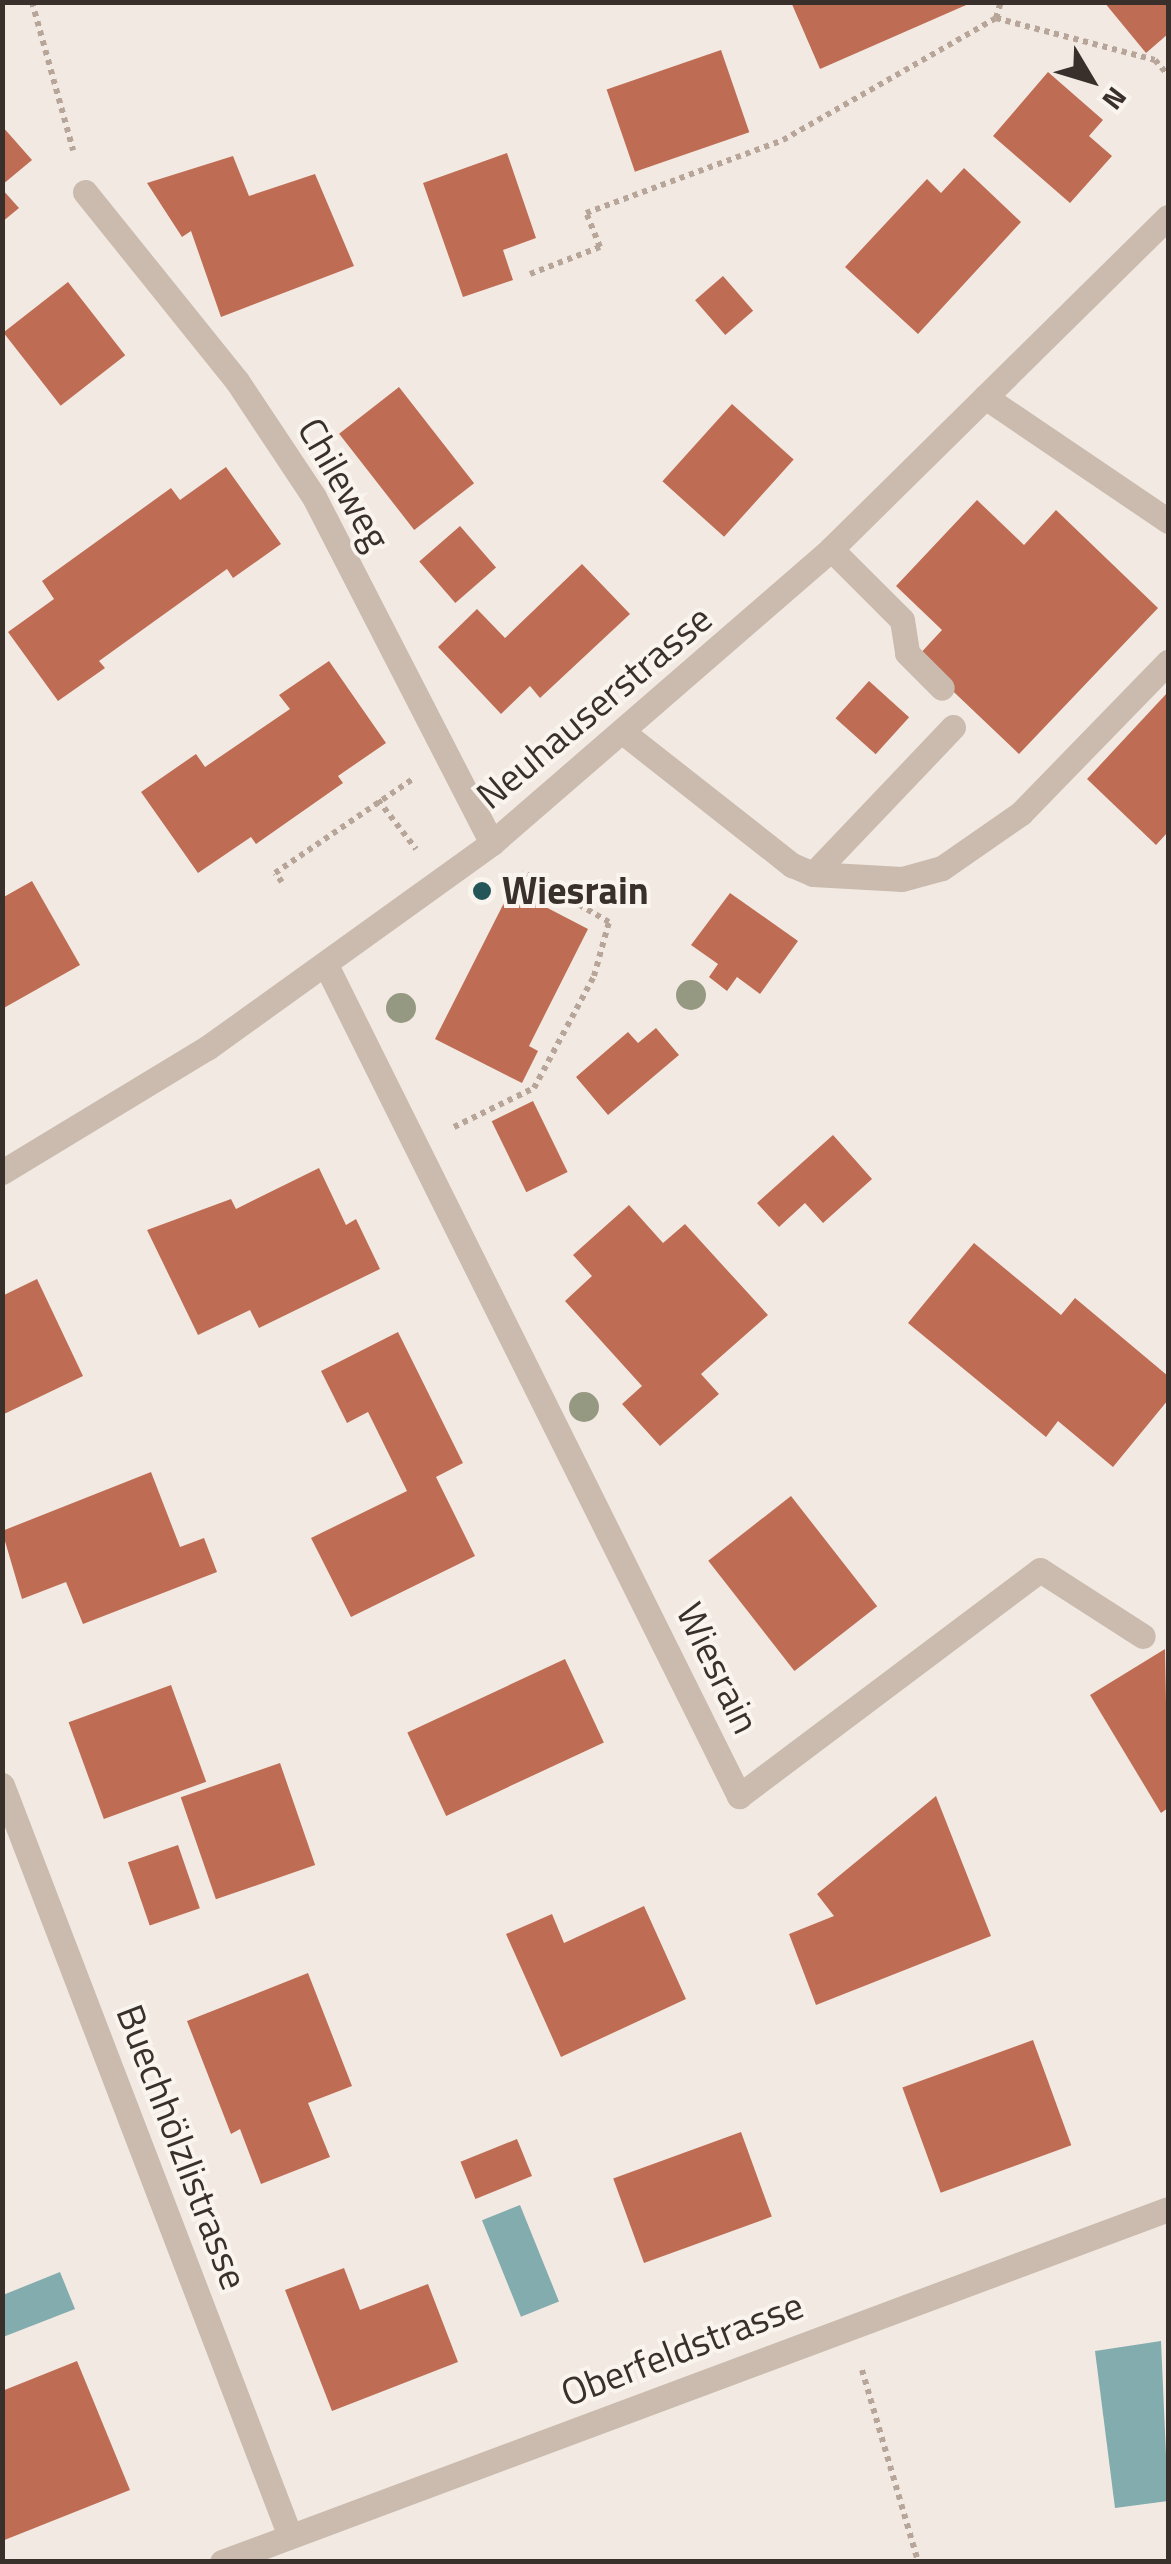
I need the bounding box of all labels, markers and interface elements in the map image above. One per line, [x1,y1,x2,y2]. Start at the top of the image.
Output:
north arrow [1041,30,1141,130]
text: N [1092,78,1138,120]
street label: Chileweg [288,410,400,558]
street label: Neuhauserstrasse [467,596,721,818]
place label: Wiesrain [502,868,649,914]
marker: Wiesrain [471,880,493,902]
street label: Wiesrain [667,1595,769,1741]
street label: Buechhölzlistrasse [107,1998,257,2296]
street label: Oberfeldstrasse [555,2282,809,2416]

